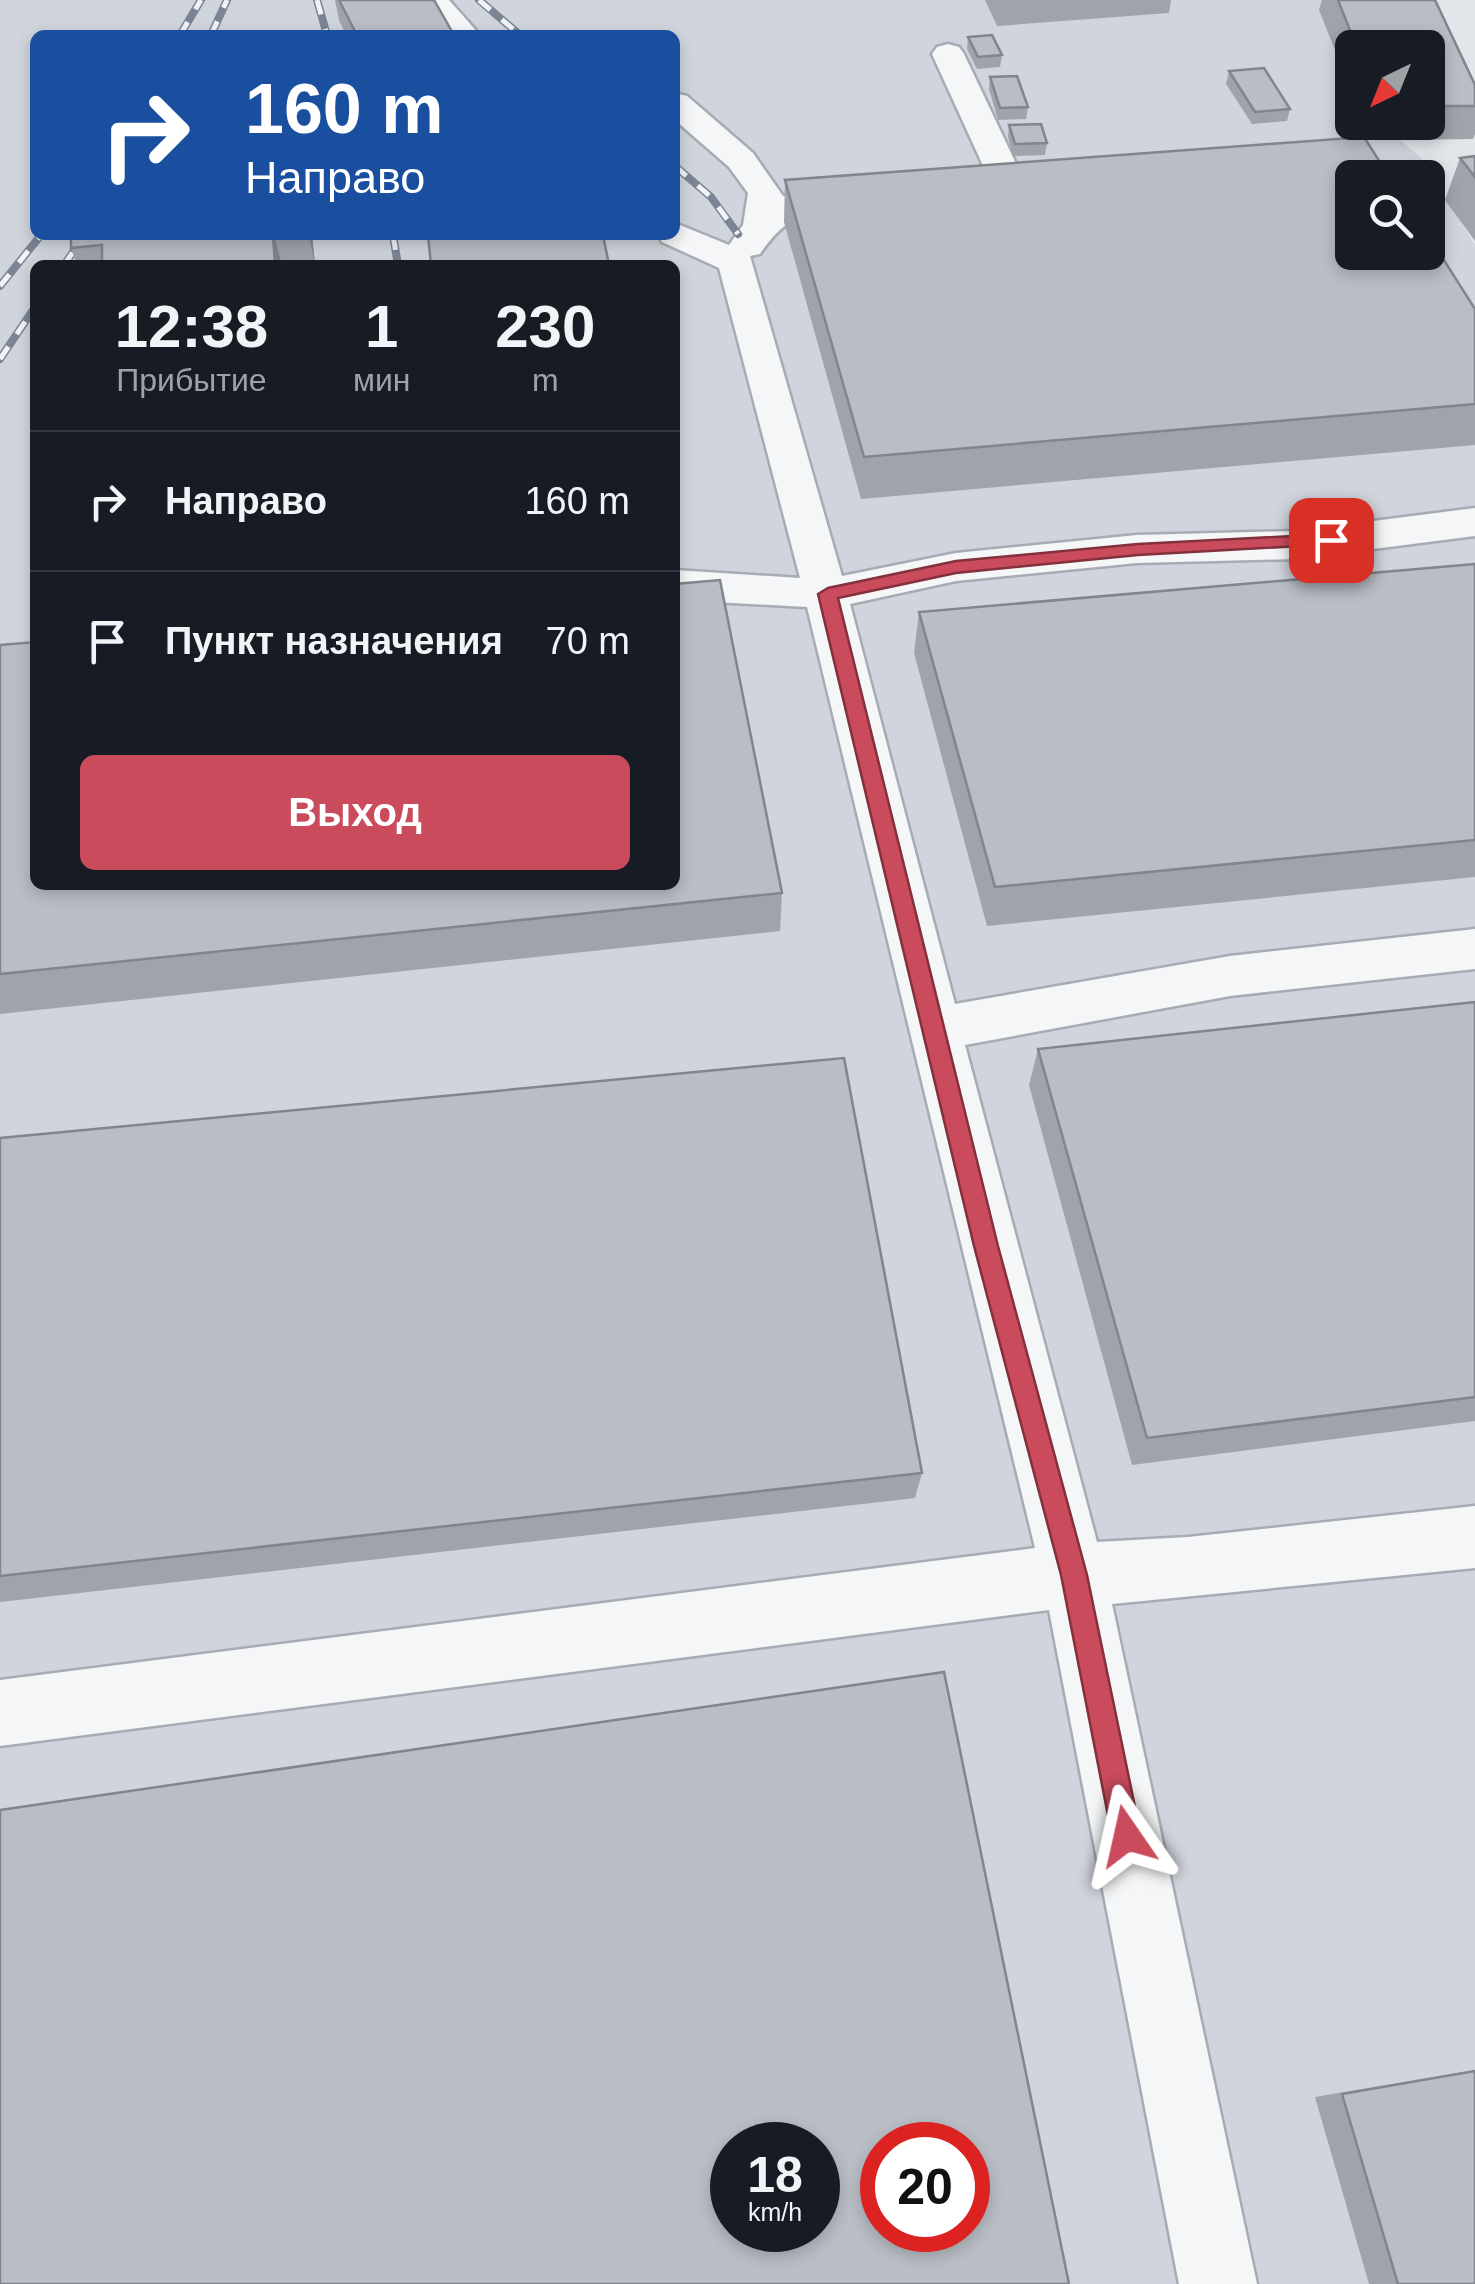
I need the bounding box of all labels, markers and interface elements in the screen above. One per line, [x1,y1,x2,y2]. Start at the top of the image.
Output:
north arrow [1335,30,1445,140]
map controls [1335,30,1445,270]
icon: right [80,70,210,200]
text: 160 m [245,70,443,148]
text: Направо [245,152,425,203]
button: search [1335,160,1445,270]
text: 12:38 [115,293,268,360]
text: 1 [365,293,398,360]
text: 230 [495,293,595,360]
text: Прибытие [116,362,267,398]
text: мин [353,362,410,398]
text: m [532,362,559,398]
icon: right [80,474,135,529]
text: Направо [165,480,327,522]
text: 160 m [524,480,630,522]
pin [1289,498,1374,583]
icon: arrive [1304,513,1359,568]
icon: arrive [80,614,135,669]
text: Пункт назначения [165,620,503,662]
text: 70 m [546,620,630,662]
button: Выход [80,755,630,870]
position arrow [1075,1784,1179,1888]
speed limit sign: 20 [860,2122,990,2252]
text: 18 [747,2147,803,2203]
text: km/h [748,2198,802,2226]

